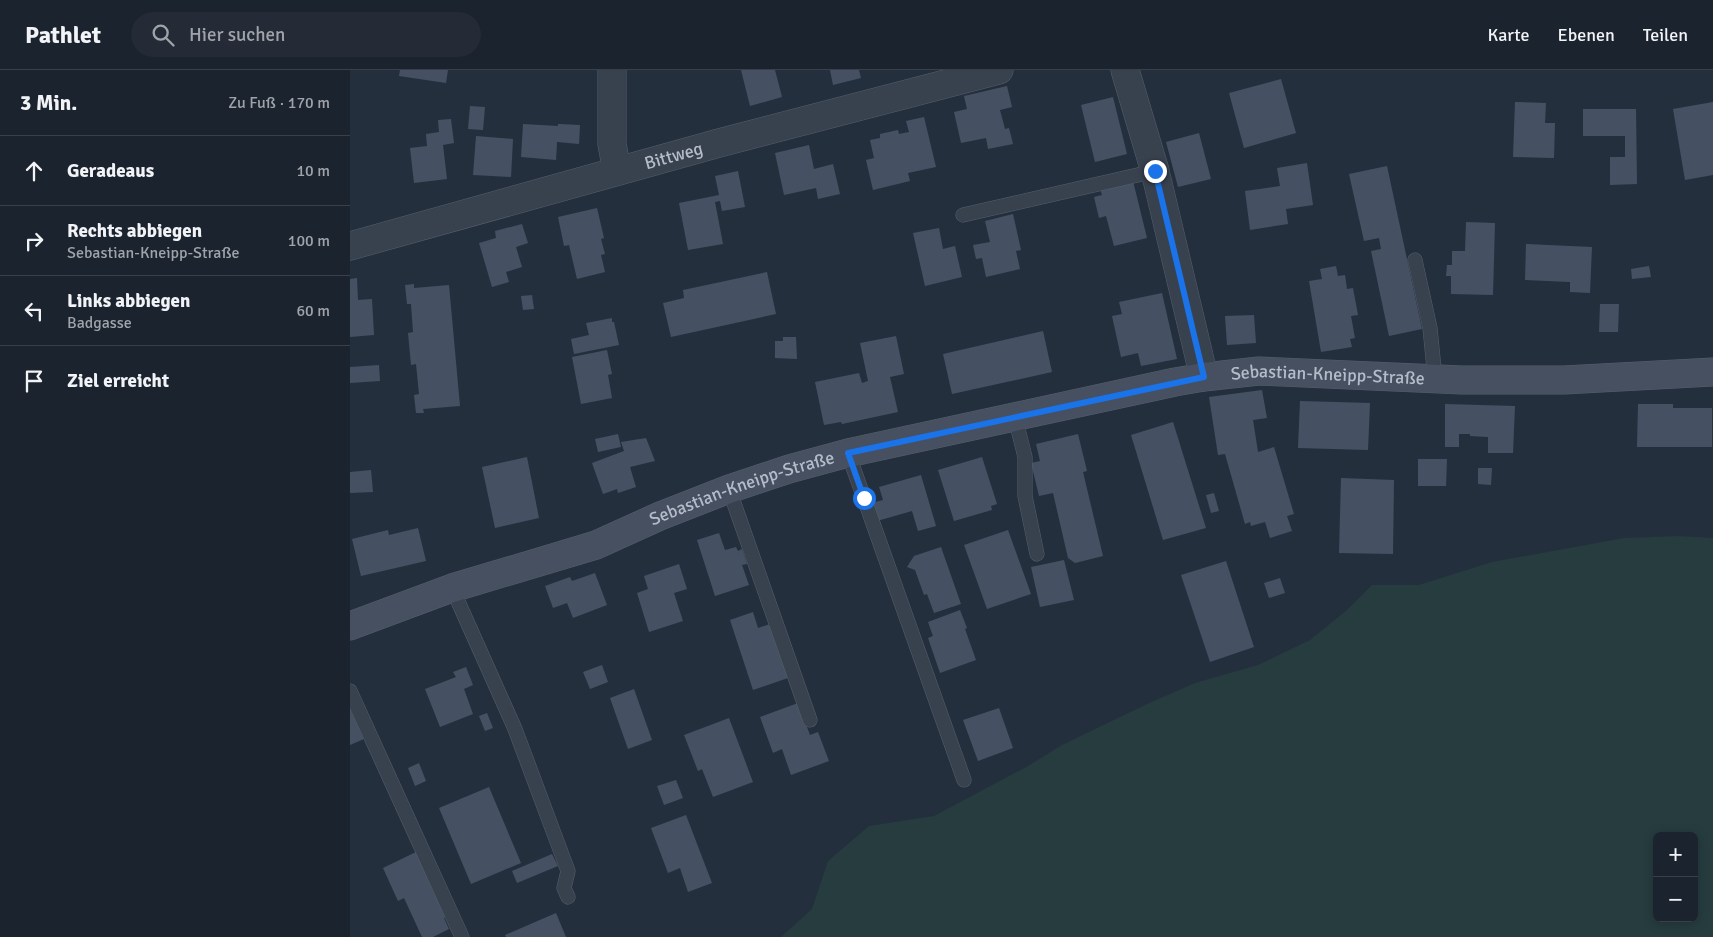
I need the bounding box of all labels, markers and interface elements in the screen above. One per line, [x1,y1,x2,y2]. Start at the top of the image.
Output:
search box [131,12,481,57]
text: Pathlet [25,20,101,50]
icon: search [149,21,177,49]
text: Hier suchen [189,23,285,47]
text: Karte [1487,24,1529,46]
text: Ebenen [1557,24,1615,46]
text: Teilen [1643,24,1688,46]
text: 3 Min. [20,90,77,116]
text: Zu Fuß · 170 m [228,93,330,113]
street label: Bittweg [642,137,705,174]
icon: ahead [20,157,48,185]
text: Geradeaus [67,159,154,183]
route end [1144,160,1167,183]
text: 10 m [296,161,330,181]
text: Rechts abbiegen [67,219,202,243]
icon: right [20,227,48,255]
text: 100 m [288,231,330,251]
text: Sebastian-Kneipp-Straße [67,243,240,263]
text: Links abbiegen [67,289,190,313]
icon: left [20,297,48,325]
text: 60 m [296,301,330,321]
text: Badgasse [67,313,132,333]
street label: Sebastian-Kneipp-Straße [1230,360,1425,389]
icon: arrive [20,367,48,395]
text: Ziel erreicht [67,369,169,393]
street label: Sebastian-Kneipp-Straße [646,446,837,530]
route start [853,487,876,510]
map controls [1653,832,1698,922]
button: + [1653,832,1698,877]
button: − [1653,877,1698,922]

